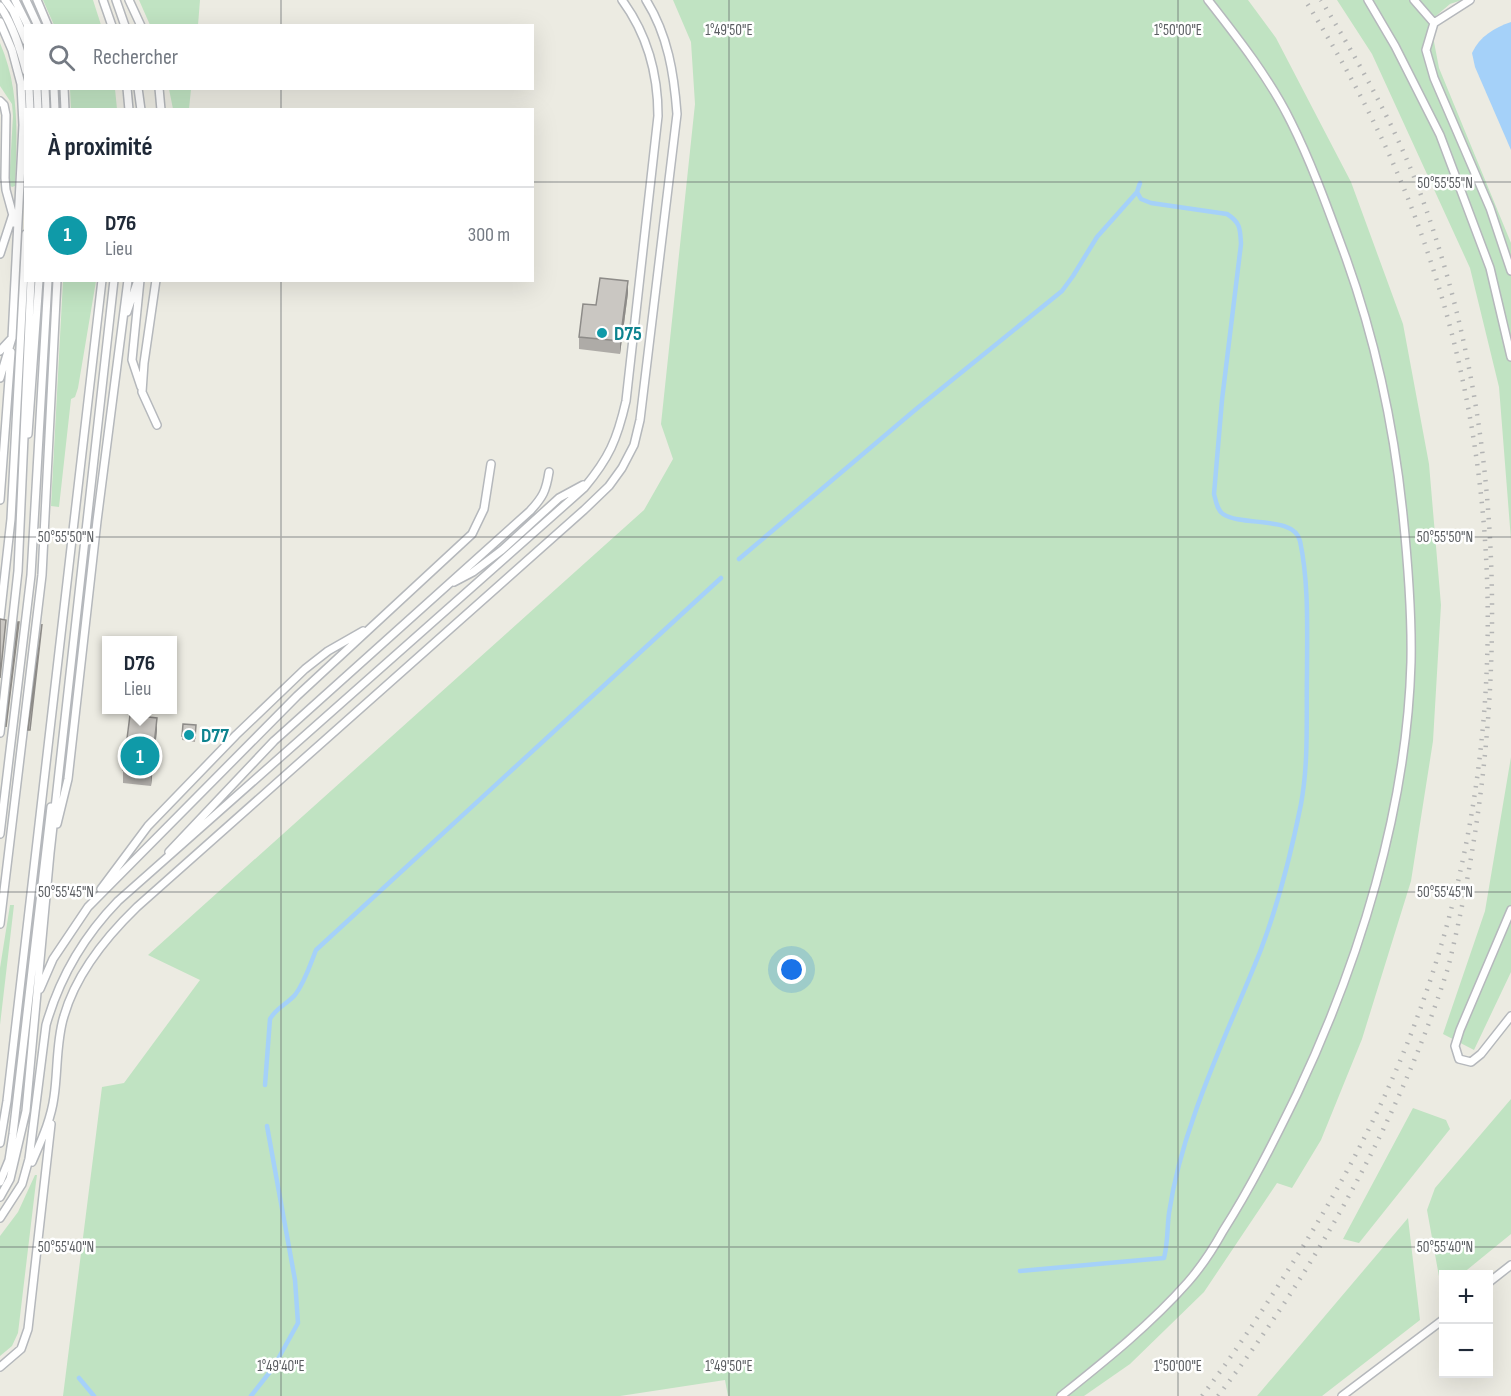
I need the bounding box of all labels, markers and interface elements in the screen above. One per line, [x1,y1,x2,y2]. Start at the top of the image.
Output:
text: 1°49'50"E [705,21,753,40]
text: 1°50'00"E [1154,21,1202,40]
search box [24,24,534,90]
icon: search [45,41,78,74]
text: Rechercher [93,44,178,71]
text: À proximité [48,132,153,163]
text: 50°55'55"N [1417,174,1473,193]
text: D76 [105,210,136,237]
text: 1 [64,223,71,247]
text: 300 m [468,223,510,247]
text: Lieu [105,237,133,261]
place label: D75 [614,322,642,346]
marker: D75 [595,326,609,340]
text: 50°55'50"N [38,528,94,547]
text: 50°55'50"N [1417,528,1473,547]
popup [102,636,177,714]
text: D76 [124,650,155,677]
text: Lieu [124,677,151,701]
place label: D77 [201,724,229,748]
marker: D77 [182,728,196,742]
pin: 1 [120,734,160,778]
text: 50°55'45"N [38,883,94,902]
text: 50°55'45"N [1417,883,1473,902]
your location [777,955,806,984]
text: 50°55'40"N [38,1238,94,1257]
text: 50°55'40"N [1417,1238,1473,1257]
map controls [1439,1270,1493,1378]
button: + [1439,1270,1493,1324]
button: − [1439,1324,1493,1378]
text: 1°49'40"E [257,1357,305,1376]
text: 1°49'50"E [705,1357,753,1376]
text: 1°50'00"E [1154,1357,1202,1376]

